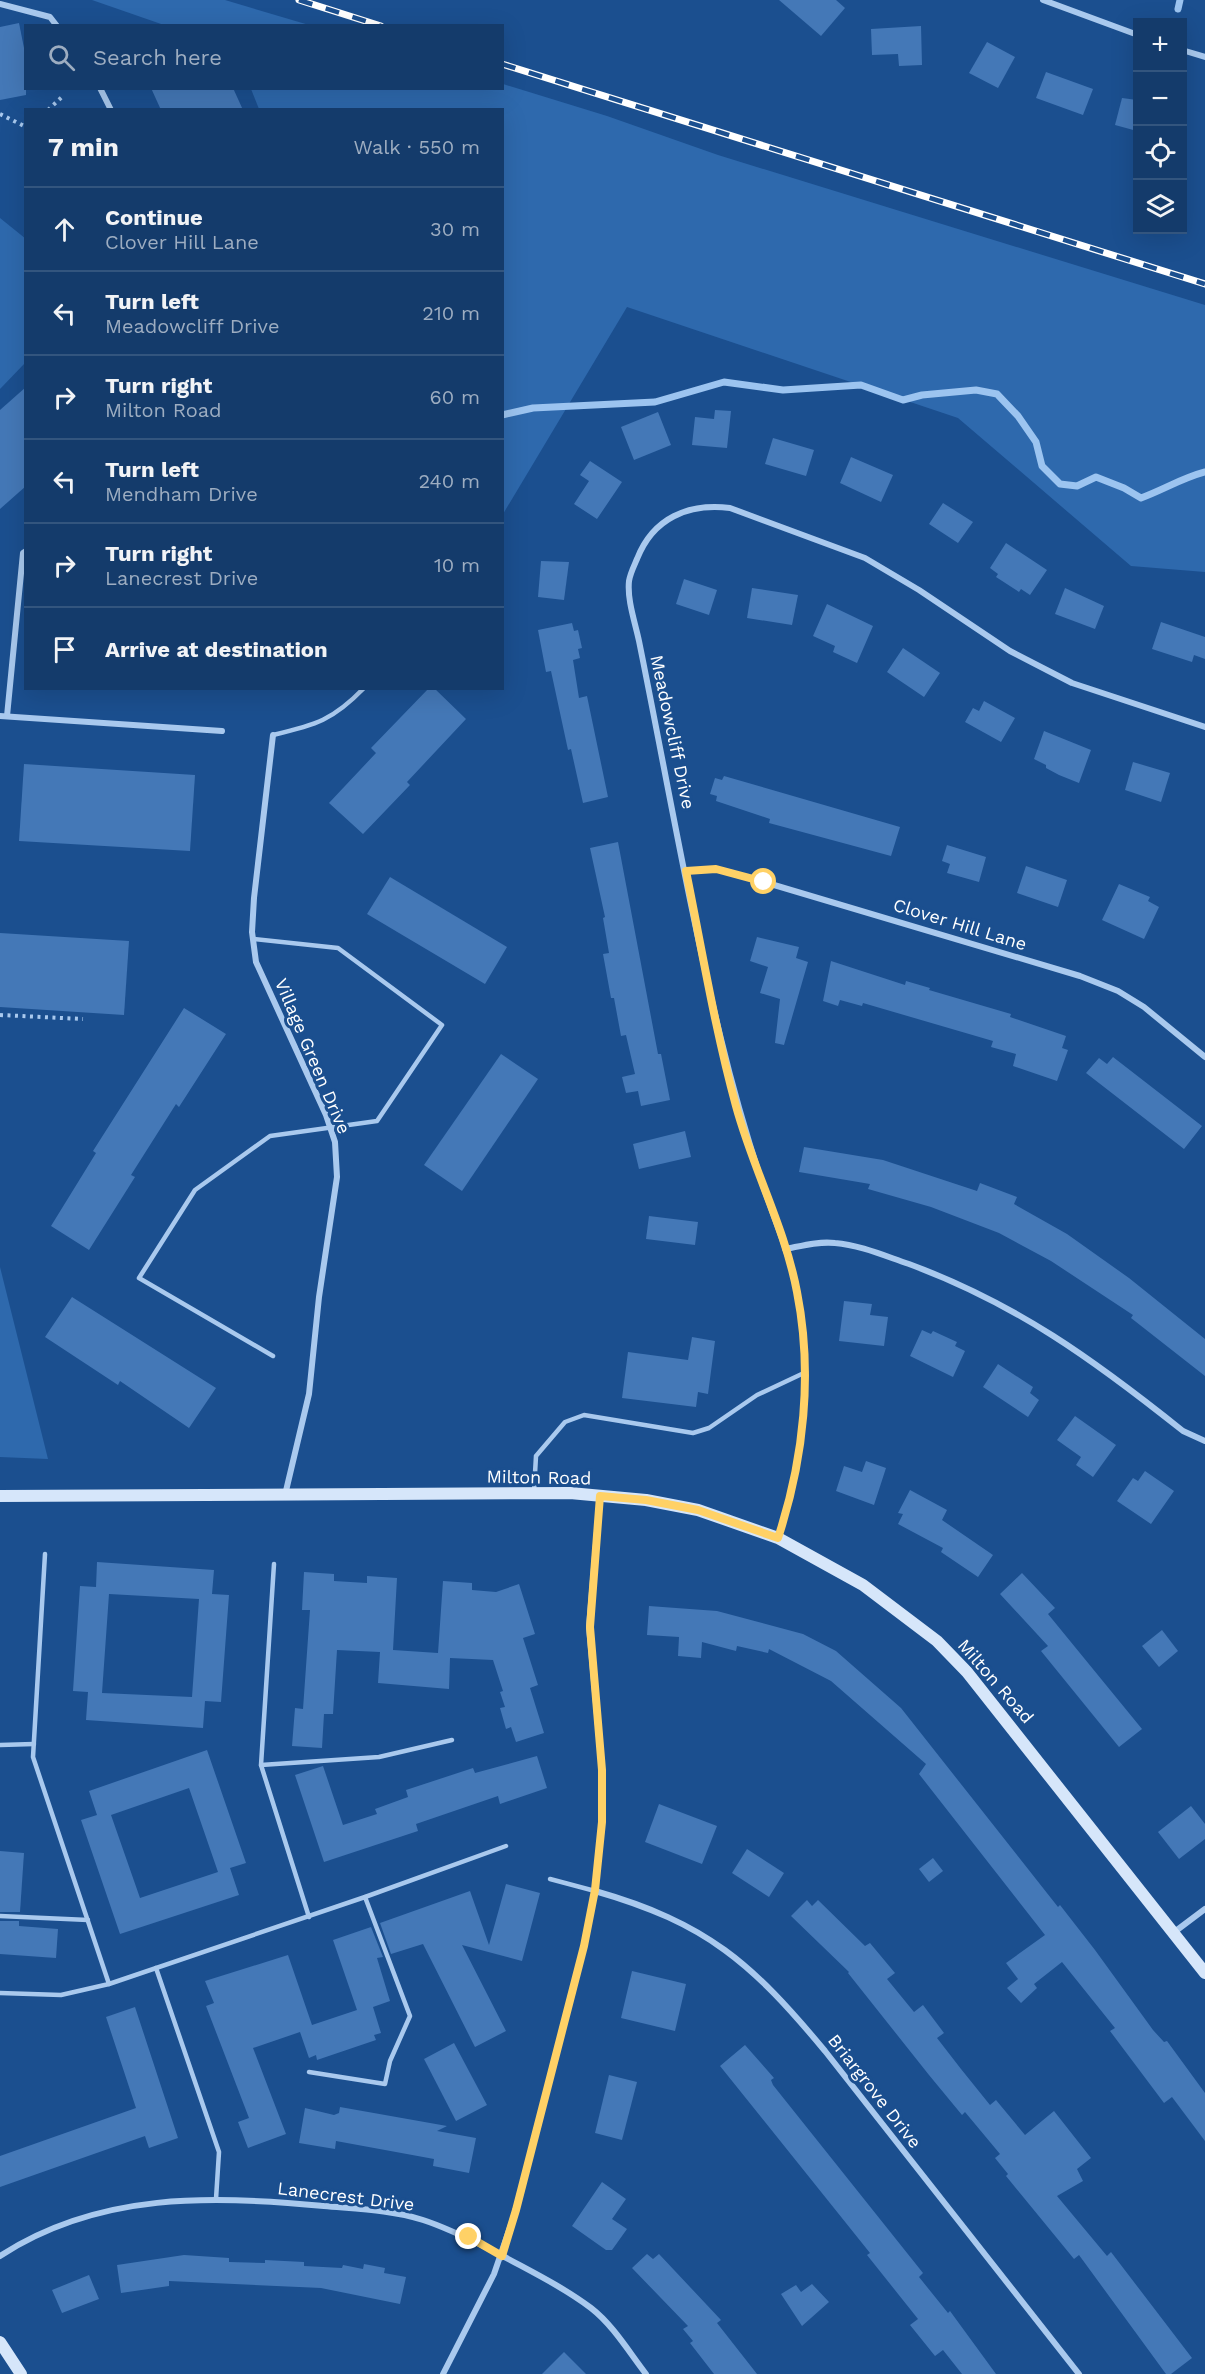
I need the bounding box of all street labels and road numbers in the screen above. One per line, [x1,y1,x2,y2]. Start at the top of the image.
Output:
street label: Meadowcliff Drive [646,653,700,811]
street label: Clover Hill Lane [891,894,1029,954]
street label: Village Green Drive [271,975,355,1137]
street label: Milton Road [486,1466,592,1488]
street label: Milton Road [954,1635,1038,1727]
street label: Briargrove Drive [824,2030,926,2152]
street label: Lanecrest Drive [276,2177,416,2215]

